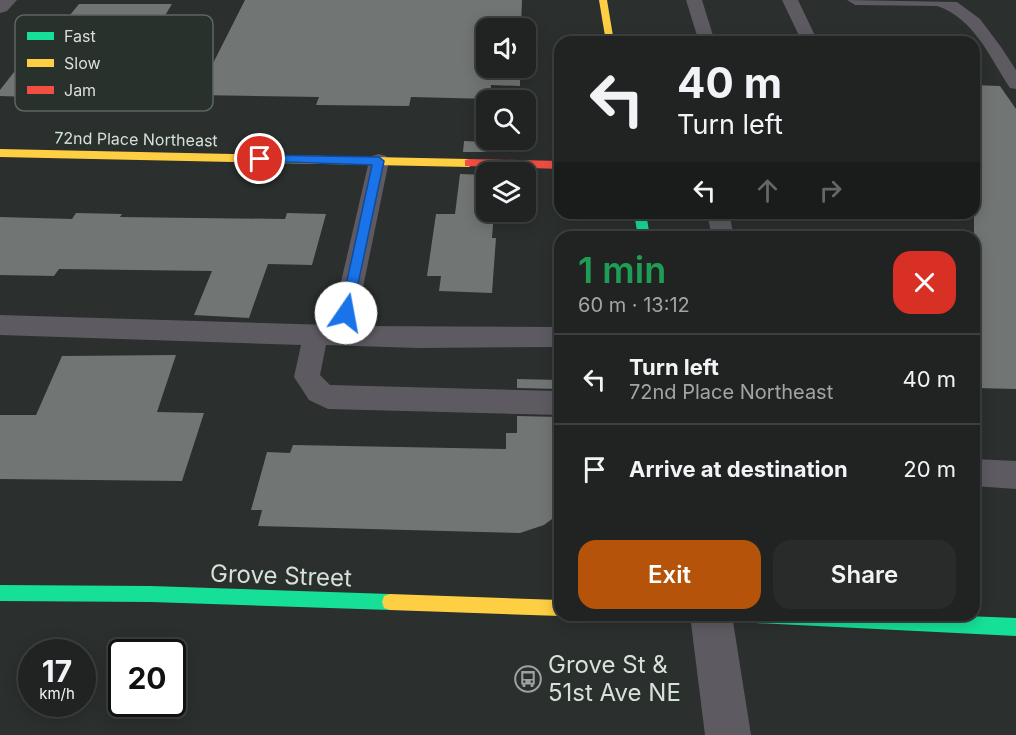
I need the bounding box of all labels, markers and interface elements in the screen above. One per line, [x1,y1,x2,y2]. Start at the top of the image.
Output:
legend [15,15,213,111]
map controls [476,18,536,222]
button: sound [476,18,536,78]
text: Fast [64,26,96,46]
text: Slow [64,53,101,73]
text: 40 m [677,57,782,108]
icon: left [578,60,656,138]
text: Jam [64,80,96,100]
button: search [476,90,536,150]
text: Turn left [677,108,783,141]
street label: 72nd Place Northeast [54,128,218,150]
pin [234,133,285,184]
icon: arrive [243,142,276,175]
button: layers [476,162,536,222]
icon: left [688,174,721,207]
icon: ahead [751,174,784,207]
icon: right [814,174,847,207]
text: 1 min [578,248,666,292]
button: close [893,251,956,314]
position arrow [314,281,378,345]
text: 60 m · 13:12 [578,293,690,317]
text: Turn left [629,354,719,380]
icon: left [578,363,611,396]
text: 40 m [902,366,956,392]
text: 72nd Place Northeast [629,380,833,404]
icon: arrive [578,453,611,486]
text: Arrive at destination [629,456,848,482]
text: 20 m [903,456,956,482]
button: Exit [578,540,761,609]
button: Share [773,540,956,609]
street label: Grove Street [210,559,353,592]
speed limit sign: 20 [108,639,186,717]
place label: Grove St & 51st Ave NE [548,650,681,707]
text: 17 [42,653,72,689]
bus stop icon: Grove St & 51st Ave NE [513,664,543,694]
text: km/h [39,684,75,703]

